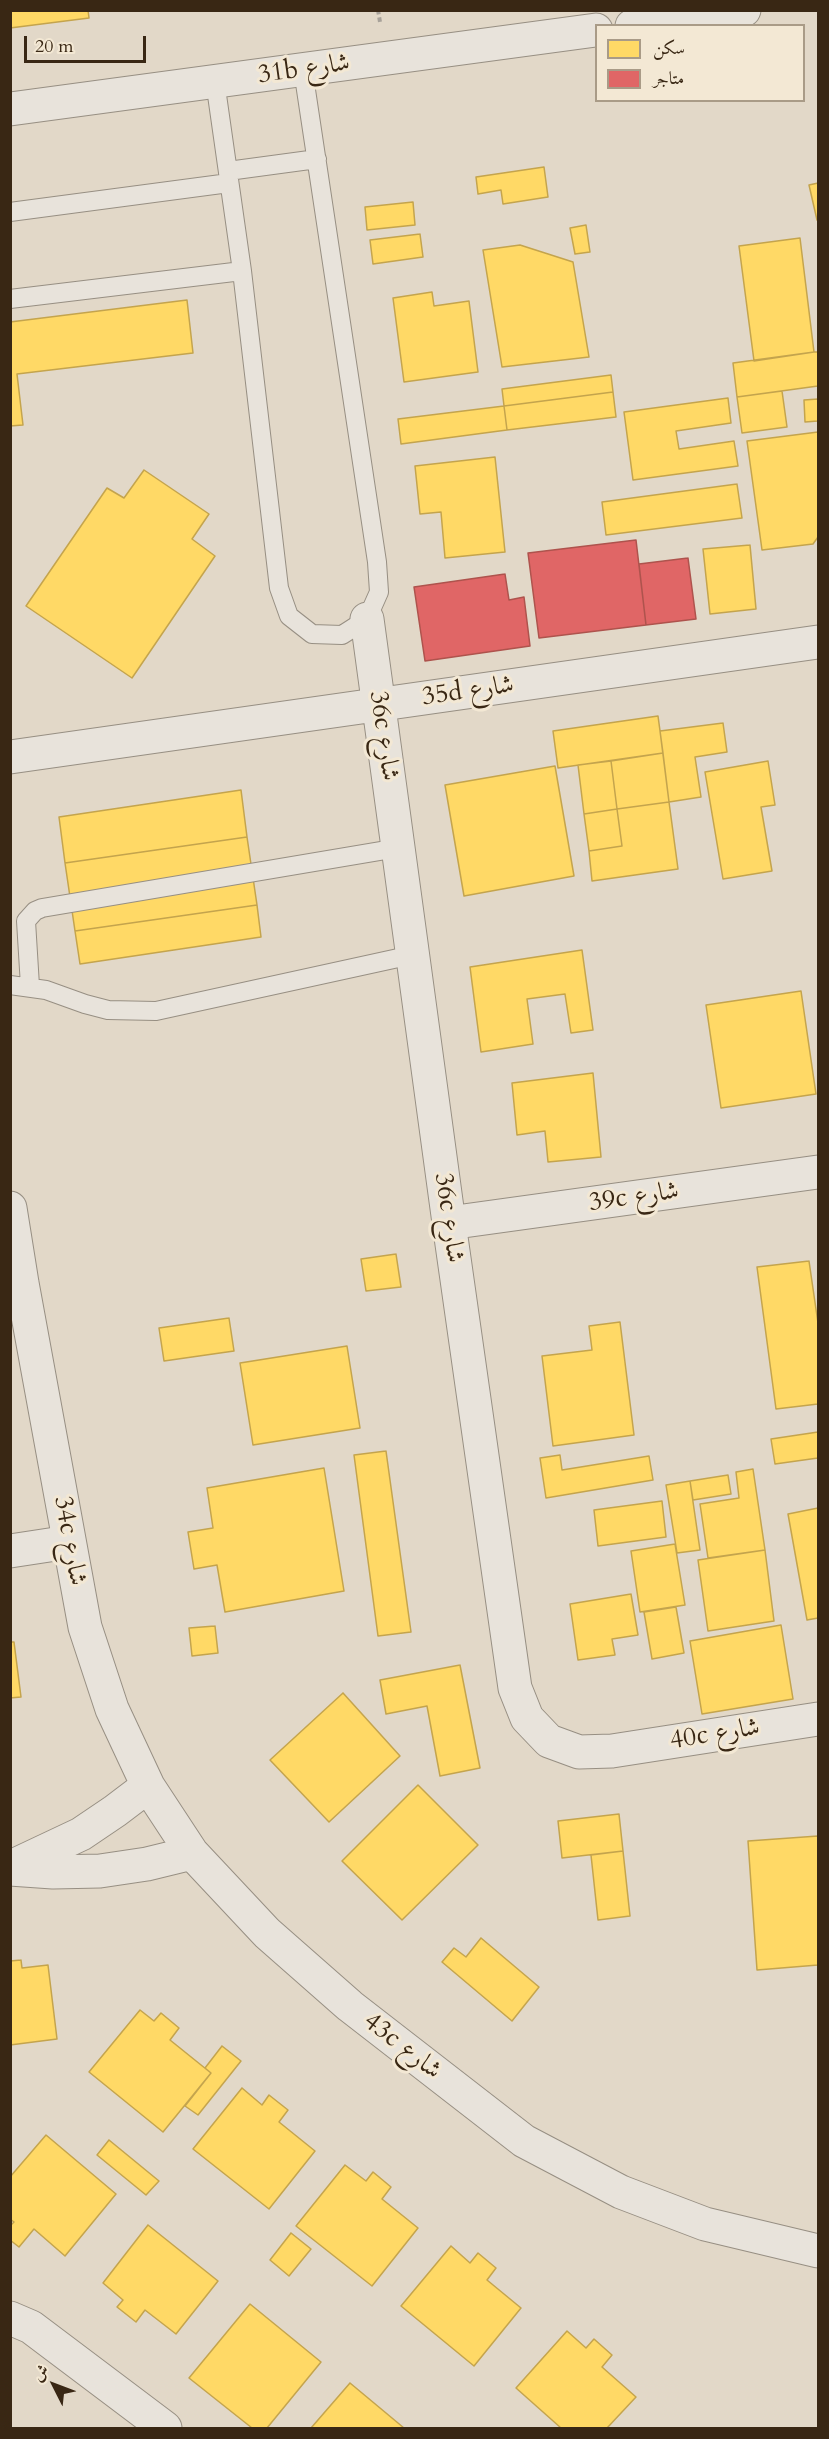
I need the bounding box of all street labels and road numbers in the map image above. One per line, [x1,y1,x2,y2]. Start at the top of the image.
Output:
street label: 31b شارع [256,48,352,92]
street label: 35d شارع [420,670,516,714]
street label: 36c شارع [361,689,405,783]
street label: 36c شارع [426,1171,470,1265]
street label: 39c شارع [587,1176,681,1220]
street label: 34c شارع [46,1494,92,1588]
street label: 40c شارع [668,1713,762,1757]
street label: 43c شارع [357,2007,447,2087]

